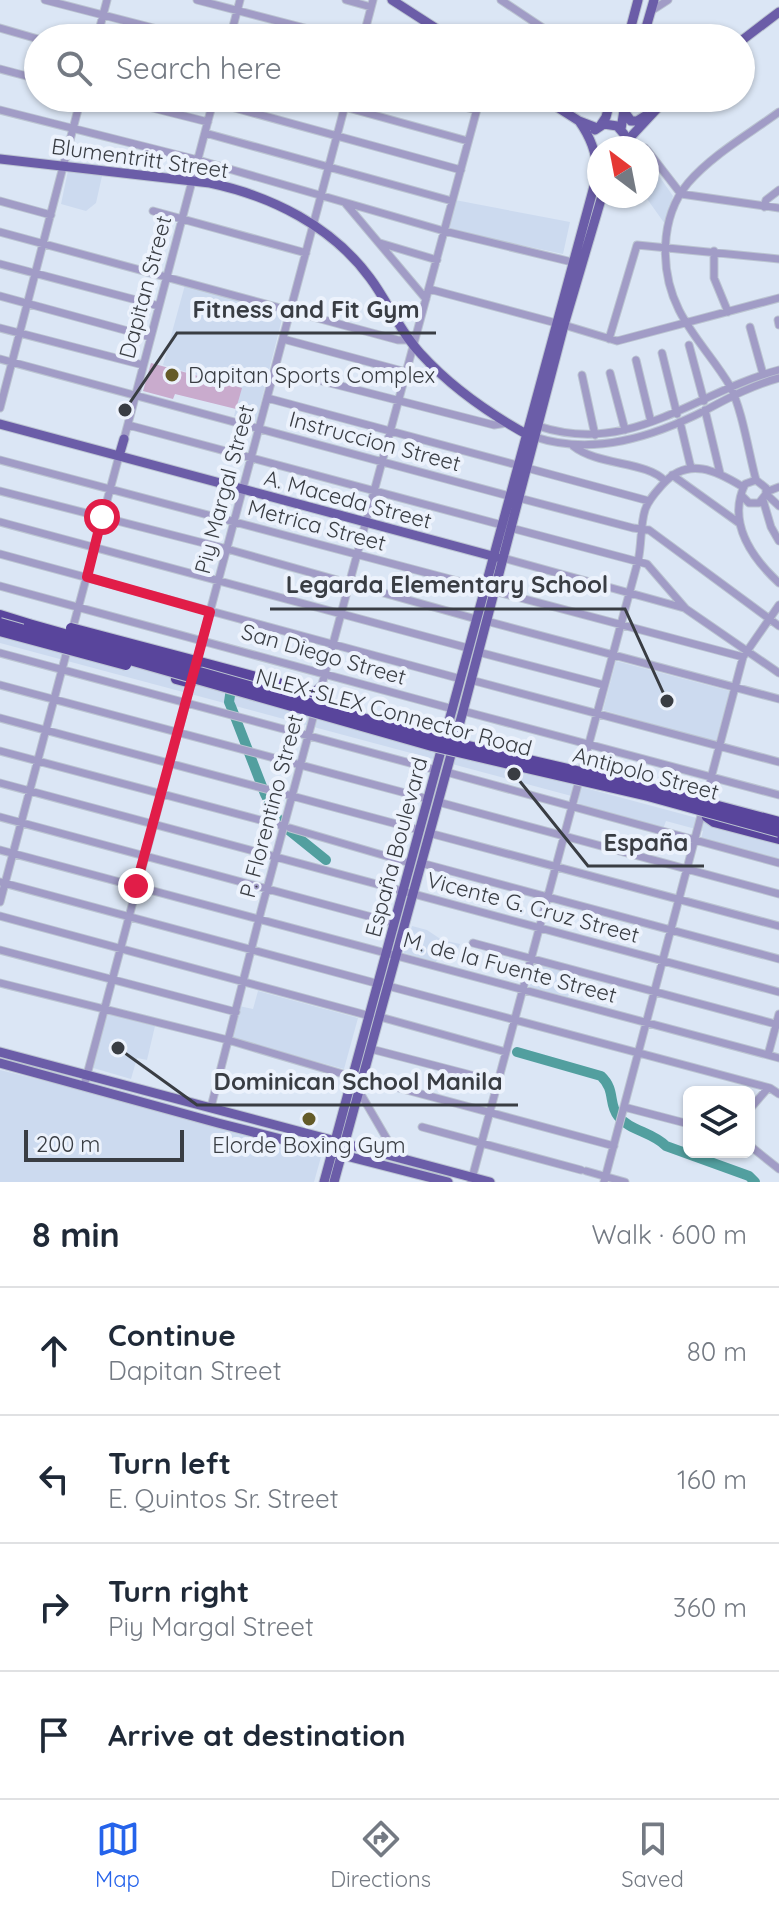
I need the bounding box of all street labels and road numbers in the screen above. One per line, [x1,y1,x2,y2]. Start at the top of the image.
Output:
street label: Blumentritt Street [50,132,230,184]
street label: Dapitan Street [112,212,178,362]
street label: Piy Margal Street [188,401,260,577]
street label: Instruccion Street [286,405,464,477]
street label: A. Maceda Street [261,463,435,535]
street label: Metrica Street [245,493,389,557]
street label: San Diego Street [238,617,410,691]
street label: NLEX-SLEX Connector Road [253,662,535,762]
street label: P. Florentino Street [233,711,309,901]
street label: Antipolo Street [570,740,722,806]
street label: España Boulevard [359,754,433,940]
street label: Vicente G. Cruz Street [424,865,642,949]
street label: M. de la Fuente Street [400,925,620,1009]

